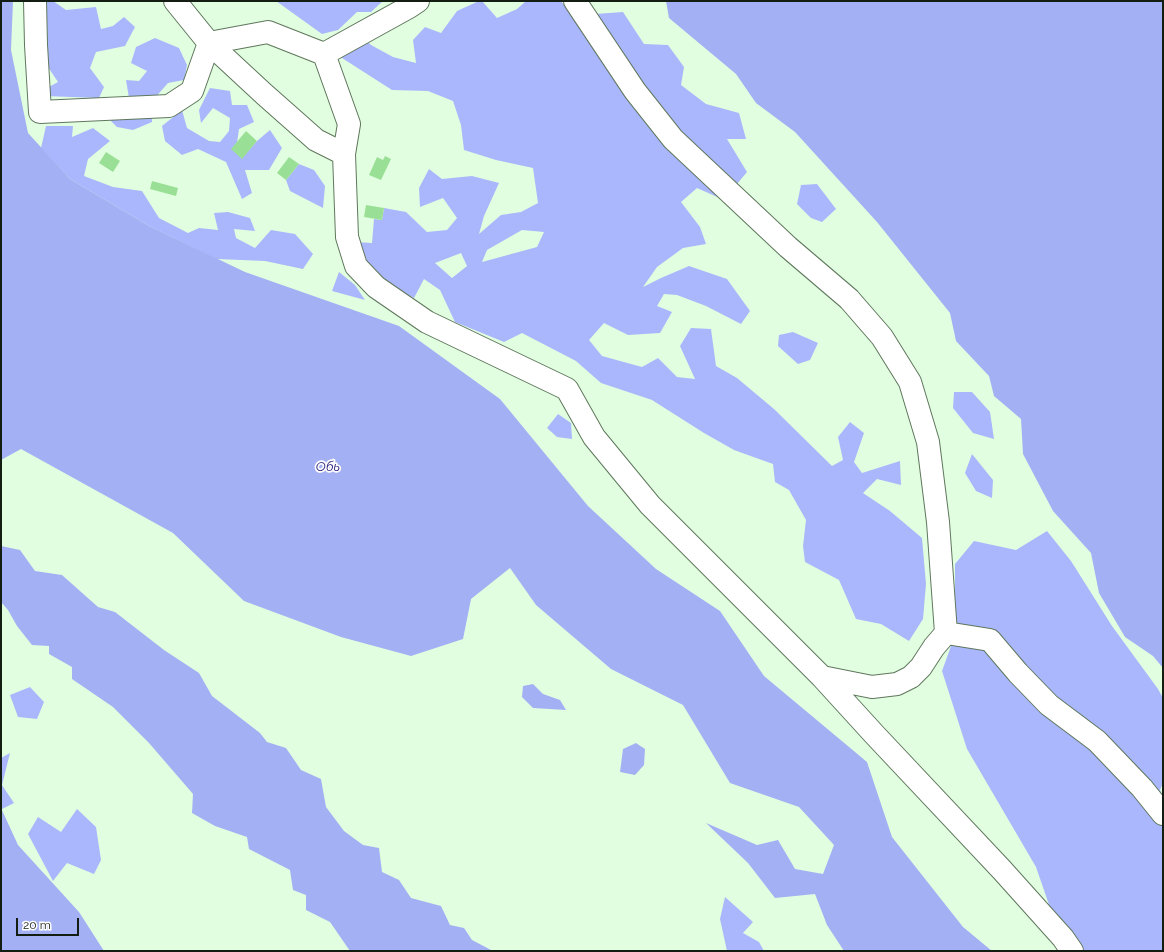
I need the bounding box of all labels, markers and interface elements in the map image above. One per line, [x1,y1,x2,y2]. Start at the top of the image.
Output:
water label: Обь [316,459,340,475]
scale bar [18,910,81,936]
text: 20 m [23,918,51,932]

